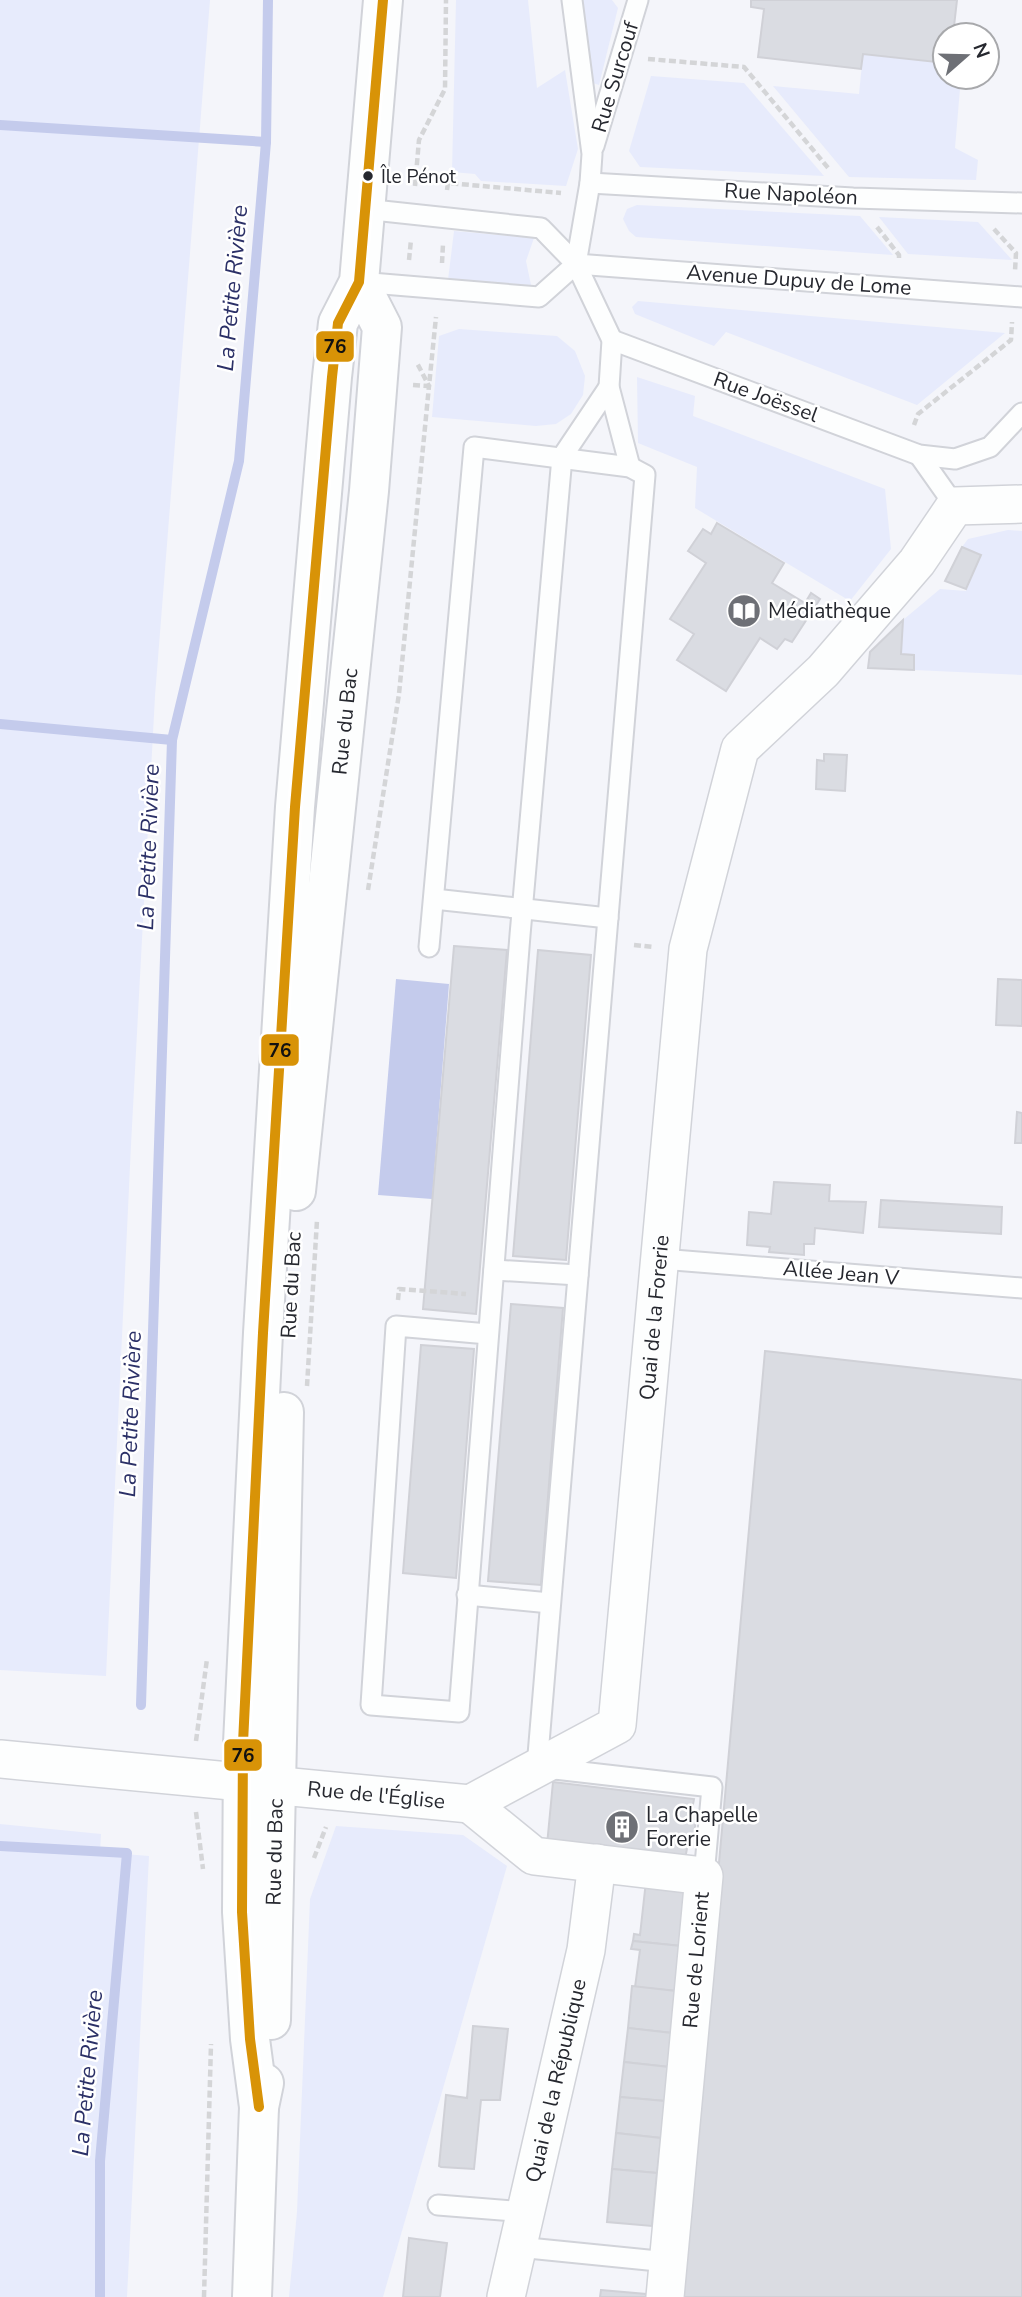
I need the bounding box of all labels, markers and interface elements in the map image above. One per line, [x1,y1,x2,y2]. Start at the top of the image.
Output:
street label: Rue Surcouf [585,17,645,136]
north arrow [931,21,1001,91]
text: N [966,39,996,62]
place label: Île Pénot [380,164,456,190]
marker: Île Pénot [361,169,375,183]
street label: Rue Napoléon [723,177,859,211]
water label: La Petite Rivière [210,204,255,372]
street label: Avenue Dupuy de Lome [686,258,912,302]
line badge: 76 [315,330,355,363]
text: 76 [324,334,346,360]
street label: Rue Joëssel [710,365,823,429]
library icon: Médiathèque [725,592,763,630]
place label: Médiathèque [768,597,891,625]
street label: Rue du Bac [325,667,364,776]
water label: La Petite Rivière [130,763,167,931]
line badge: 76 [260,1033,300,1067]
text: 76 [269,1038,291,1064]
street label: Rue du Bac [274,1231,308,1339]
street label: Quai de la Forerie [633,1234,676,1401]
street label: Allée Jean V [782,1254,901,1292]
water label: La Petite Rivière [112,1330,149,1498]
line badge: 76 [223,1738,263,1772]
text: 76 [232,1743,254,1769]
street label: Rue de l'Église [306,1775,446,1816]
street label: Rue du Bac [259,1798,290,1906]
place label: La Chapelle Forerie [646,1801,758,1853]
building icon: La Chapelle Forerie [603,1808,641,1846]
street label: Rue de Lorient [676,1890,716,2029]
street label: Quai de la République [519,1976,593,2185]
water label: La Petite Rivière [65,1989,110,2157]

